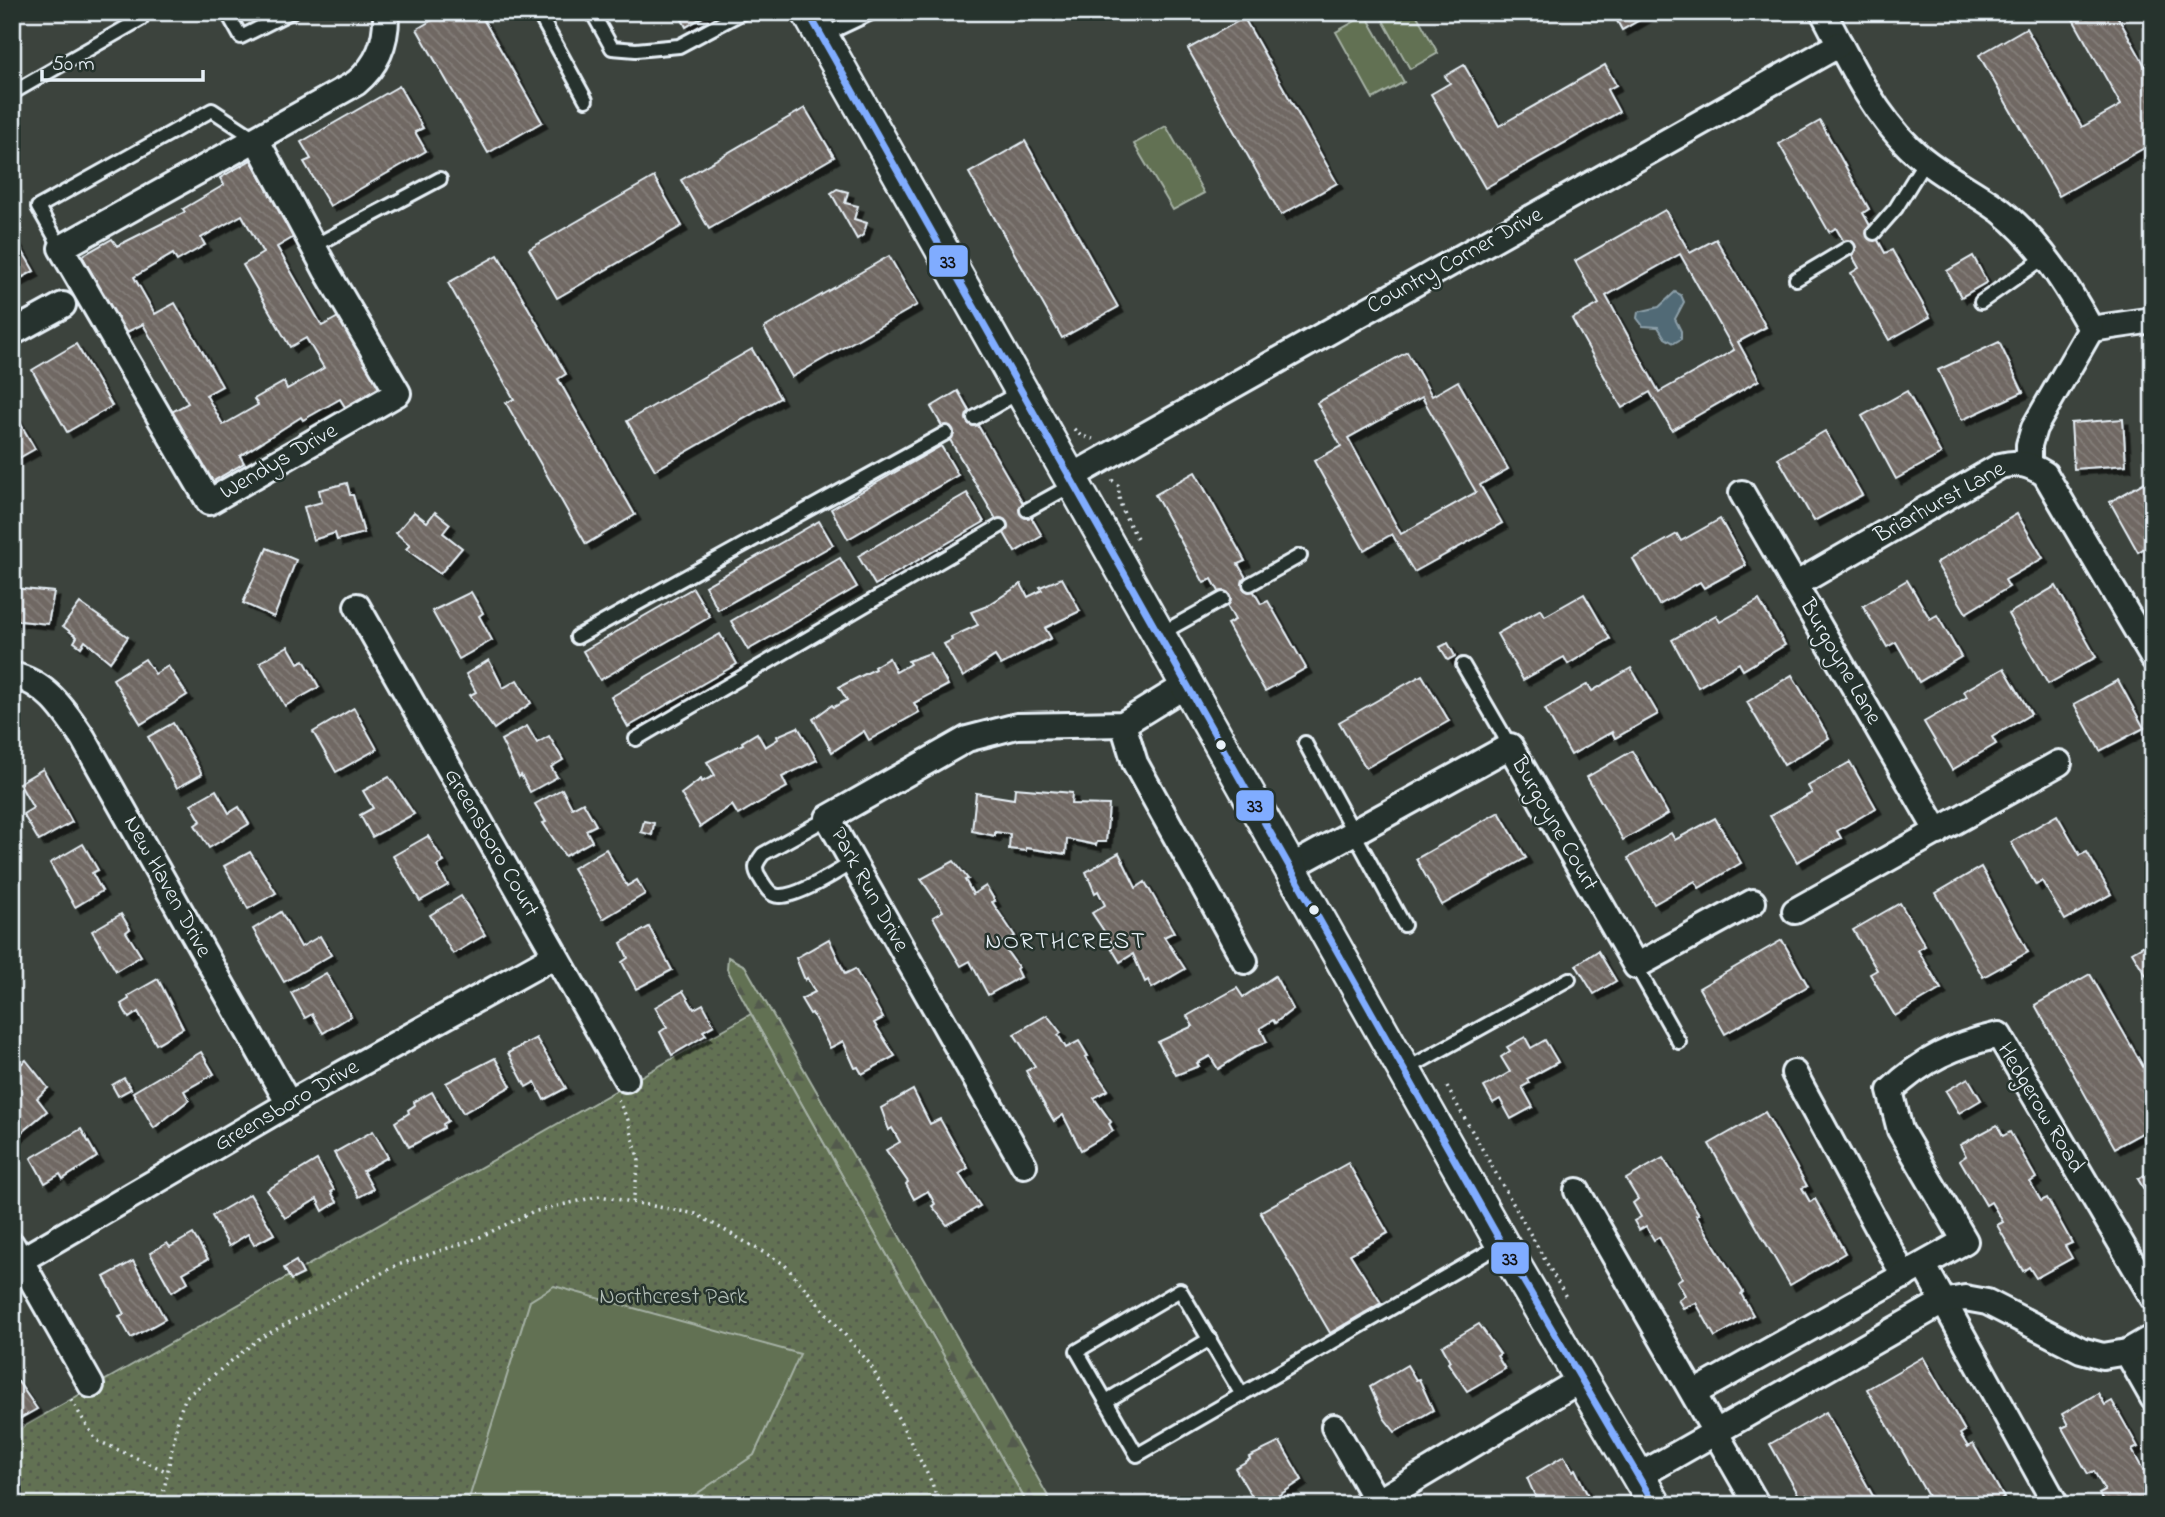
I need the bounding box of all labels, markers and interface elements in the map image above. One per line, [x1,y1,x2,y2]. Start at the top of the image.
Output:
scale bar [42,38,203,82]
text: 50 m [52,50,95,80]
street label: Country Corner Drive [1361,199,1551,325]
line badge: 33 [928,244,969,278]
text: 33 [939,250,956,277]
street label: Wendys Drive [214,415,345,511]
street label: Briarhurst Lane [1868,453,2012,553]
street label: Burgoyne Lane [1788,592,1890,733]
unlabelled marker [1214,738,1228,752]
street label: Burgoyne Court [1500,750,1606,899]
street label: Greensboro Court [435,763,547,924]
line badge: 33 [1235,789,1275,822]
text: 33 [1246,794,1263,821]
street label: New Haven Drive [114,810,220,964]
street label: Park Run Drive [821,822,917,959]
unlabelled marker [1307,903,1321,917]
district label: NORTHCREST [985,925,1147,960]
street label: Hedgerow Road [1987,1036,2092,1180]
street label: Greensboro Drive [209,1051,366,1161]
line badge: 33 [1490,1241,1530,1275]
text: 33 [1501,1247,1518,1274]
park label: Northcrest Park [599,1281,748,1314]

